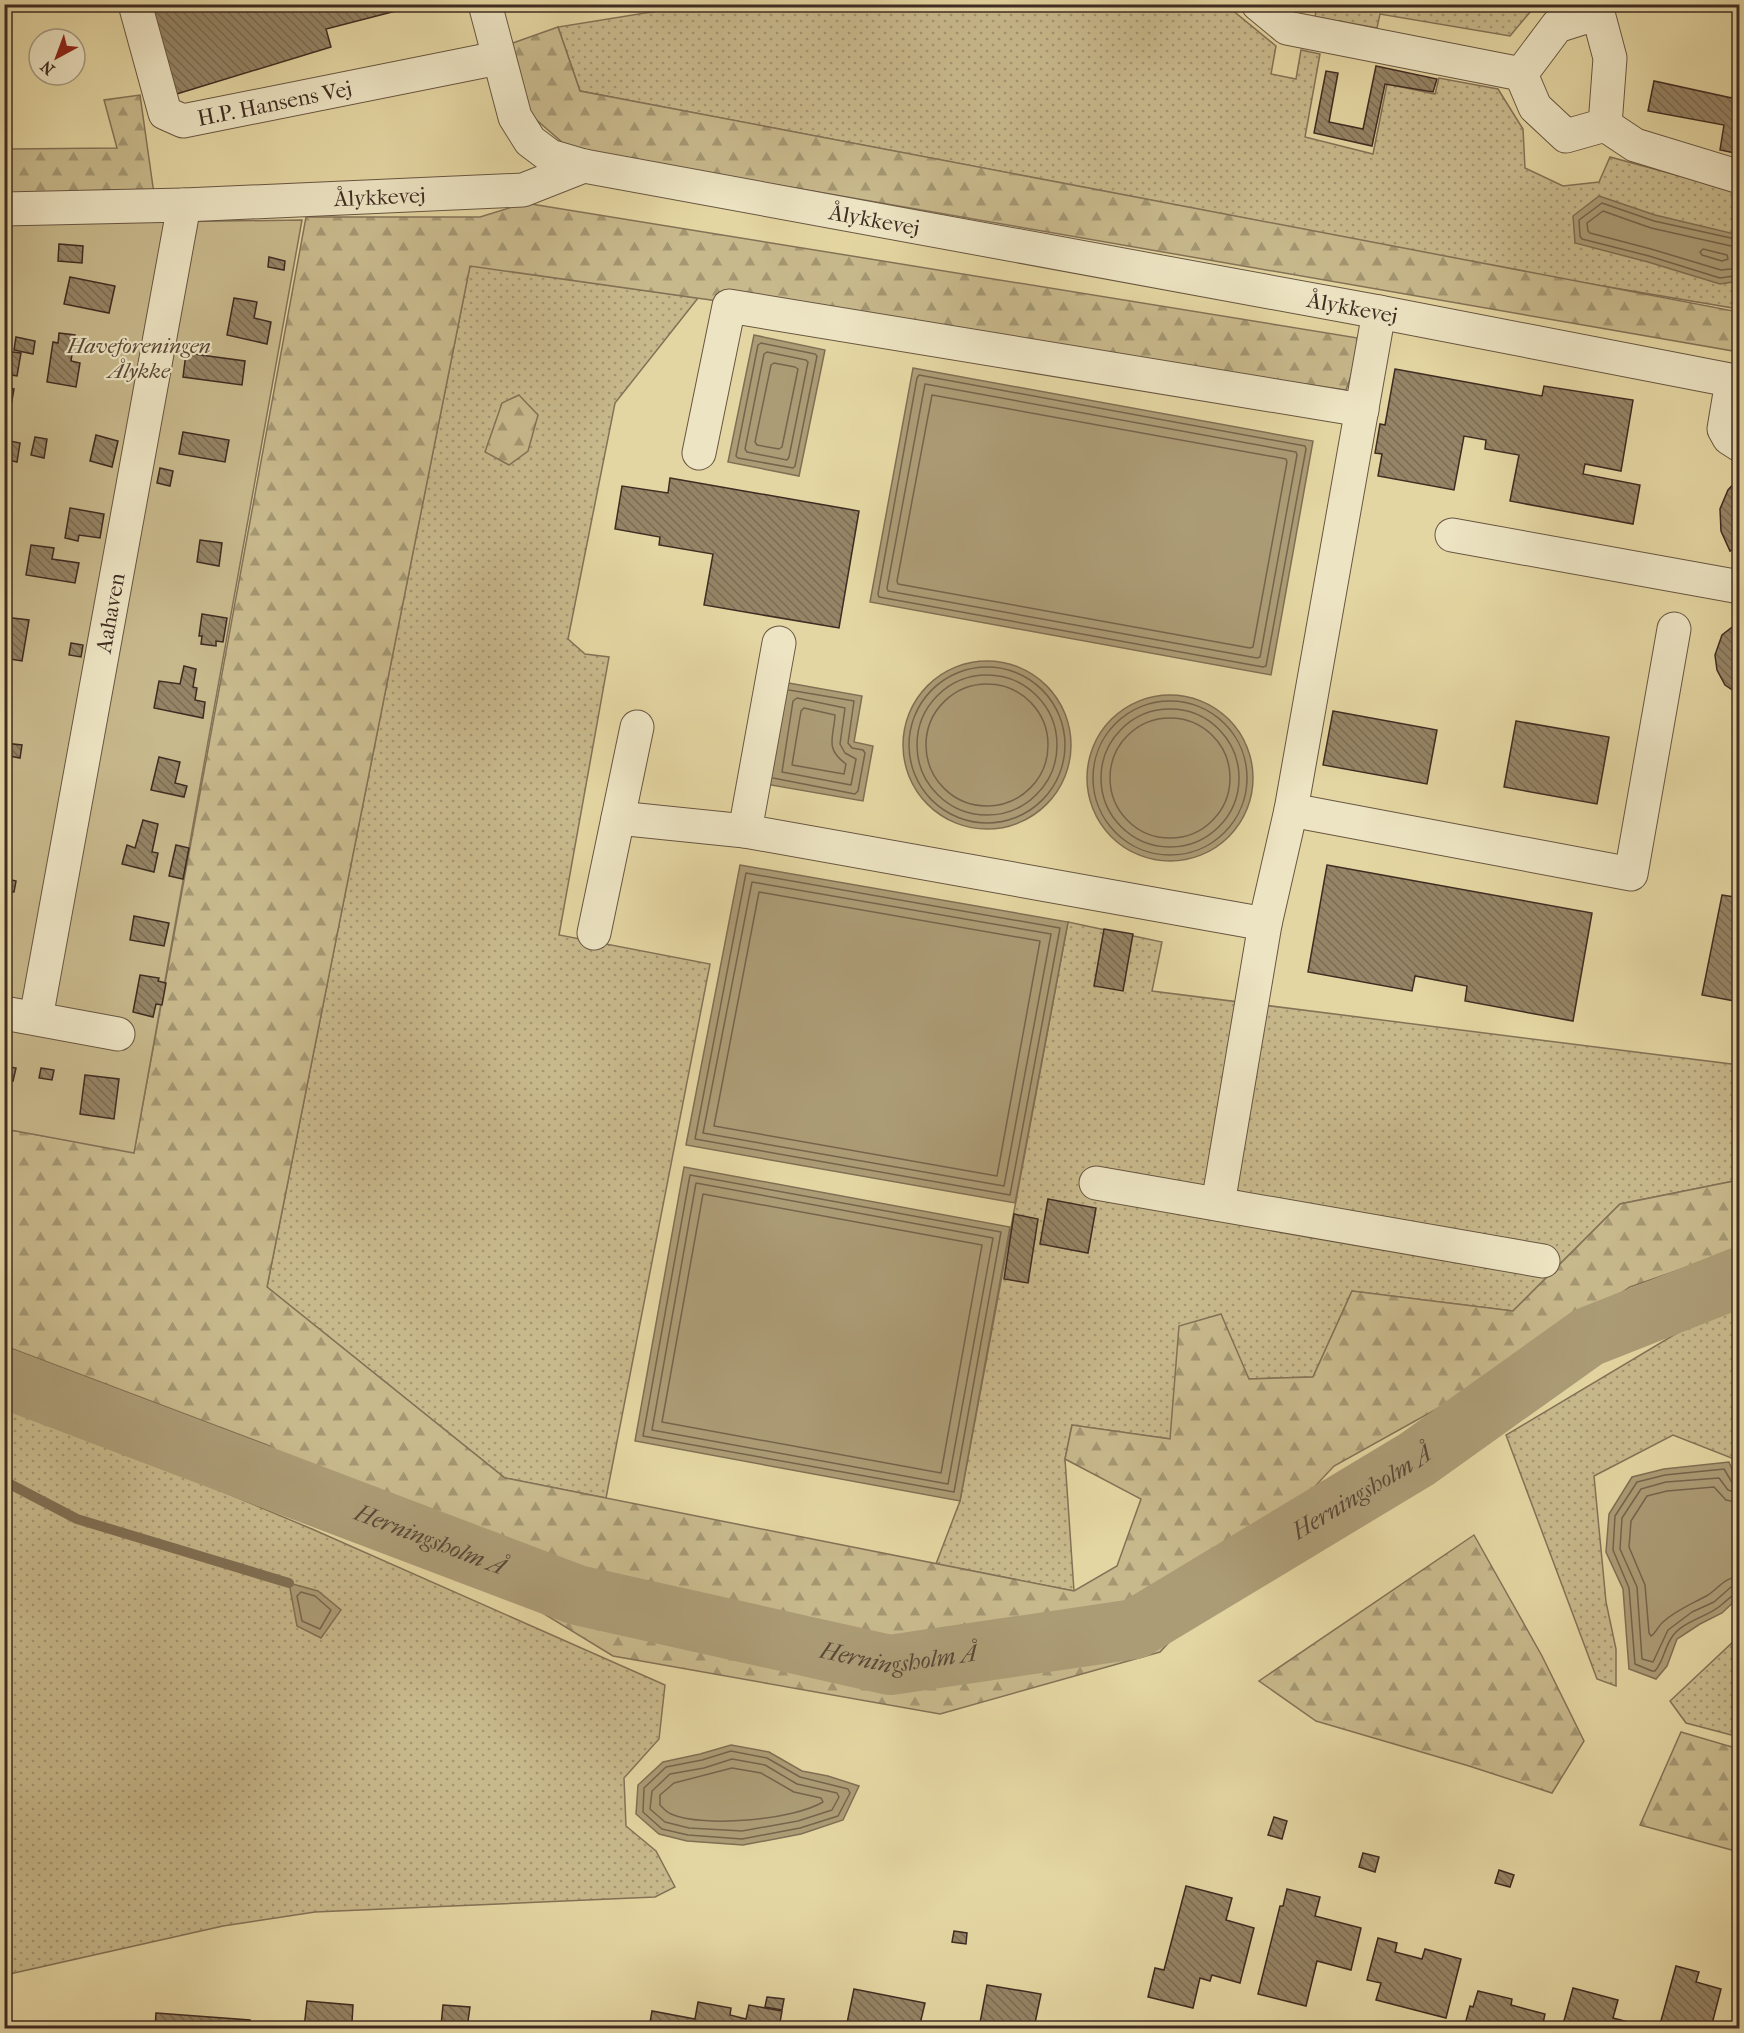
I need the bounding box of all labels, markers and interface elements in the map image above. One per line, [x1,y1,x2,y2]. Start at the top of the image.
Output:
north arrow [27,27,87,87]
text: N [36,56,58,79]
street label: H.P. Hansens Vej [195,76,354,132]
street label: Ålykkevej [332,182,426,212]
street label: Ålykkevej [826,198,922,241]
street label: Ålykkevej [1304,286,1400,329]
park label: Haveforeningen Ålykke [66,333,211,384]
street label: Aahaven [91,571,131,656]
water label: Herningsholm Å [1286,1438,1439,1546]
water label: Herningsholm Å [350,1498,512,1581]
water label: Herningsholm Å [817,1636,981,1679]

